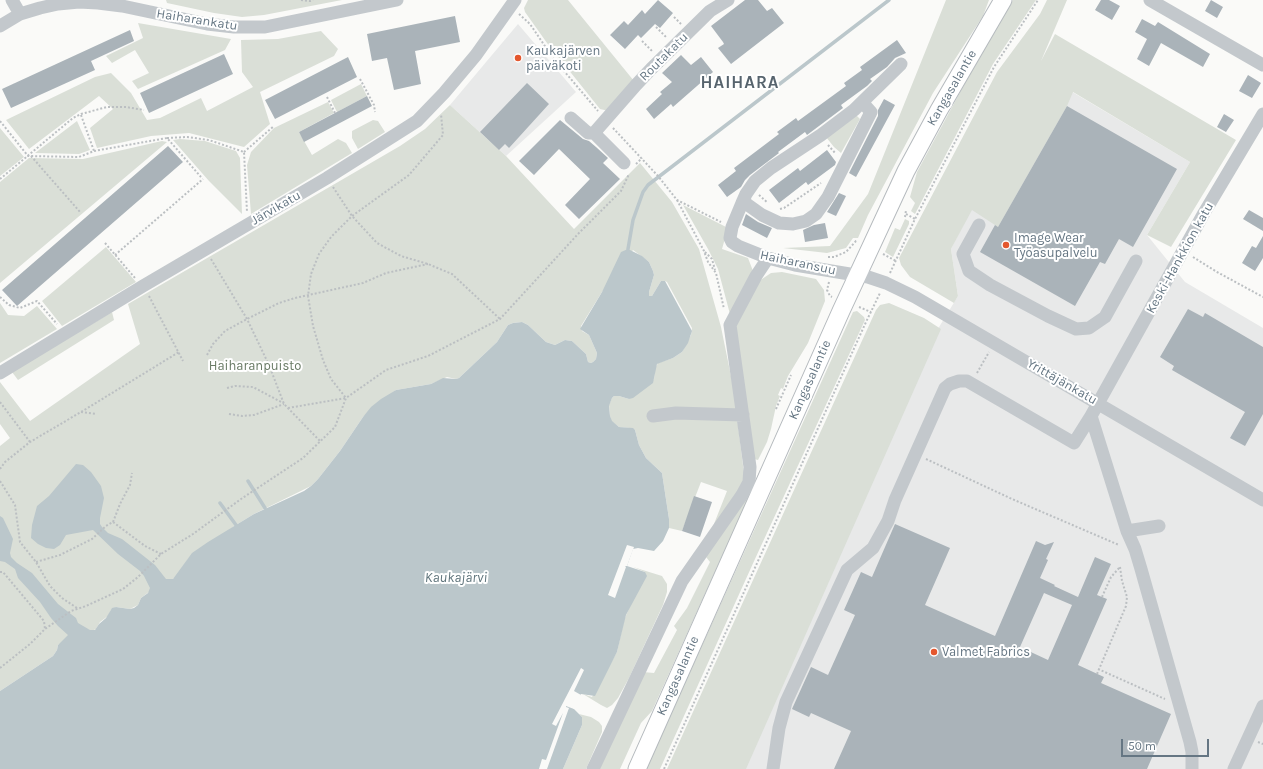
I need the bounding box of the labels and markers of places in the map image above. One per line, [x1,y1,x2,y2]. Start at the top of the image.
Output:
place label: Kaukajärven päiväkoti [526,43,600,74]
marker: Kaukajärven päiväkoti [513,53,523,63]
place label: Image Wear Työasupalvelu [1014,230,1098,261]
marker: Image Wear Työasupalvelu [1001,240,1011,250]
place label: Valmet Fabrics [942,644,1030,660]
marker: Valmet Fabrics [929,647,939,657]

